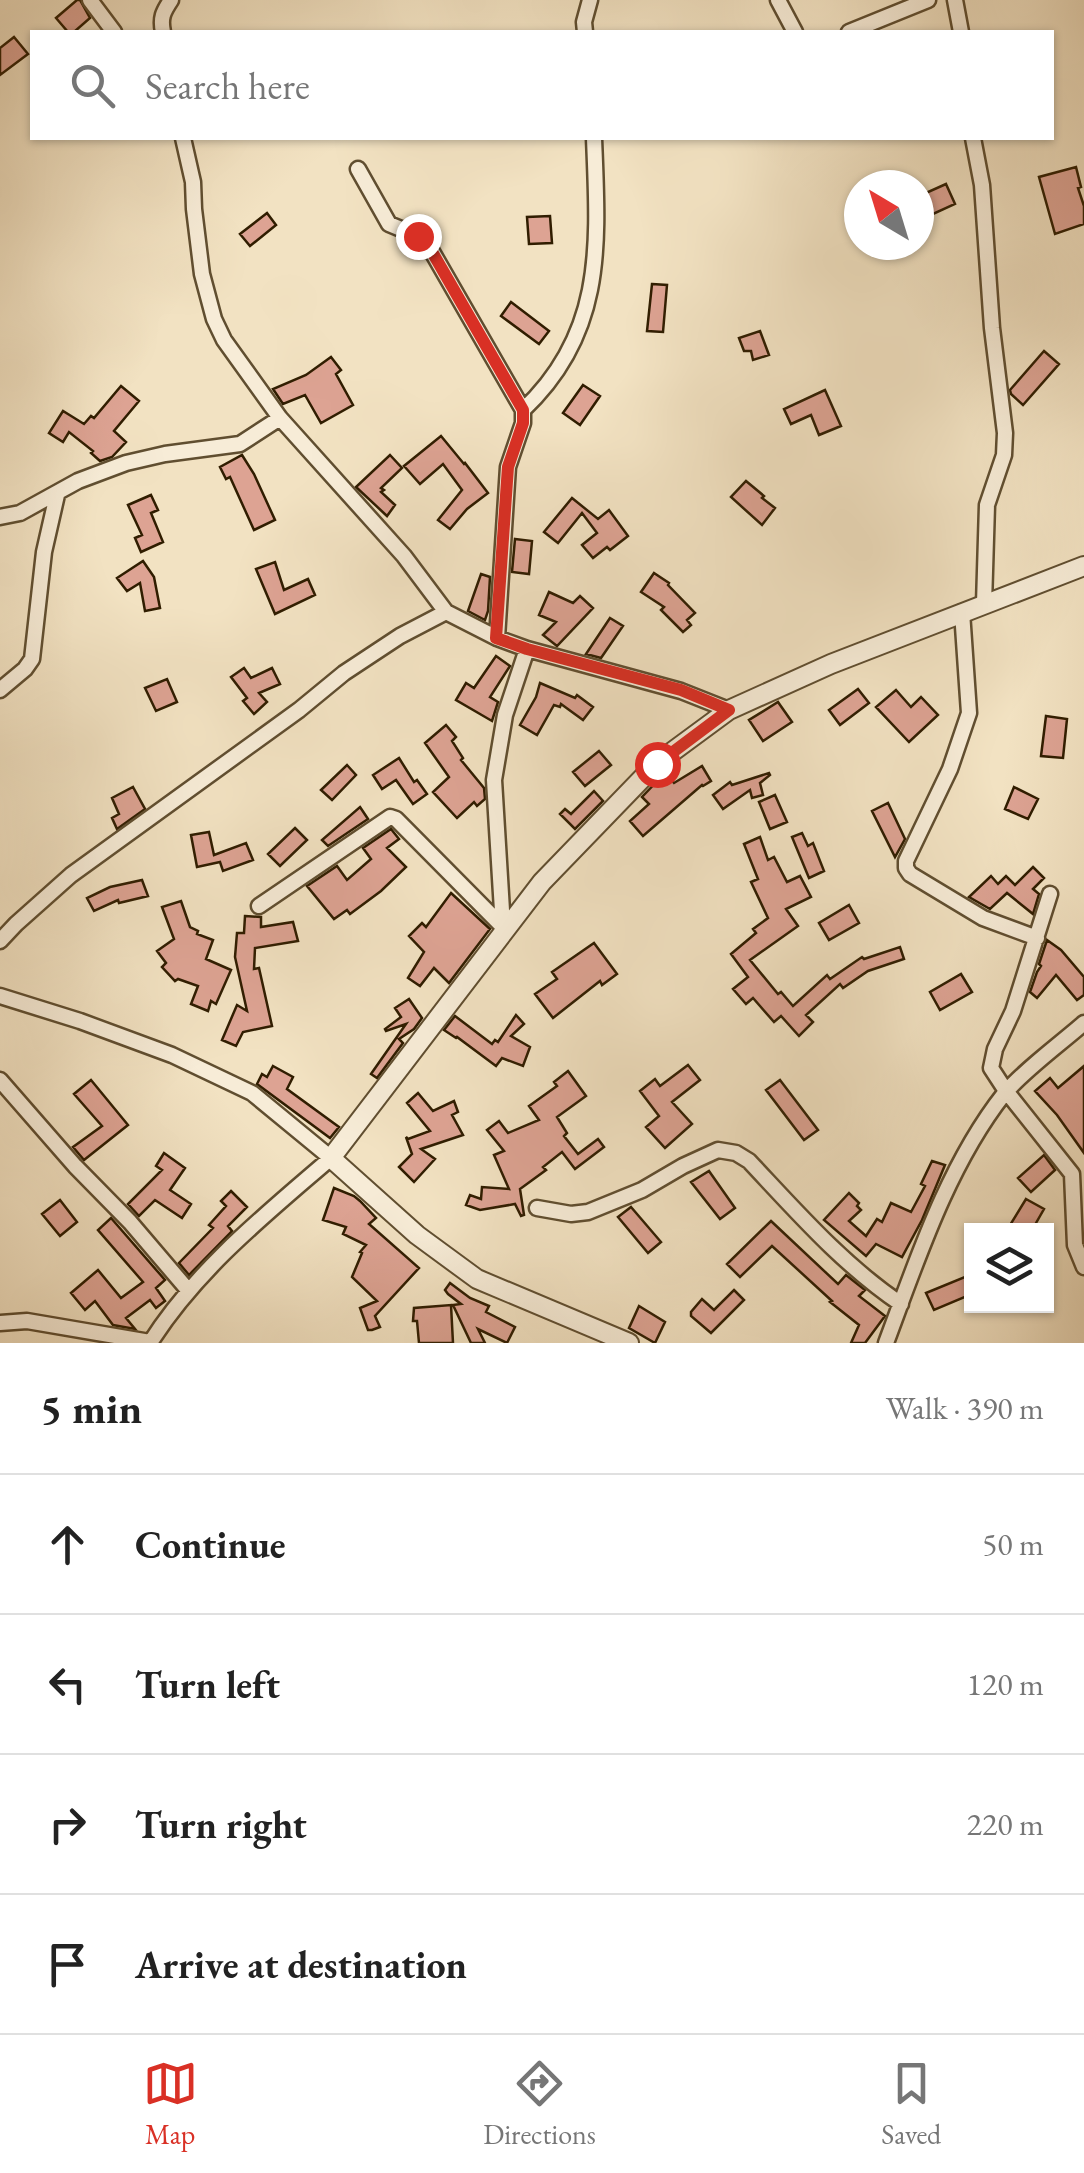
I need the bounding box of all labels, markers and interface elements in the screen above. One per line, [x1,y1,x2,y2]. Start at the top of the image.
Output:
search box [30,30,1054,140]
icon: search [65,58,120,113]
text: Search here [145,61,310,110]
north arrow [844,170,934,260]
route end [396,214,442,260]
route start [635,742,681,788]
map controls [964,1223,1054,1313]
button: layers [964,1223,1054,1313]
text: 5 min [40,1381,142,1436]
text: Walk · 390 m [886,1387,1044,1429]
icon: ahead [40,1517,95,1572]
text: Continue [135,1520,286,1569]
text: 50 m [982,1523,1044,1565]
icon: left [40,1657,95,1712]
text: Turn left [135,1660,280,1709]
text: 120 m [967,1663,1044,1705]
icon: right [40,1797,95,1852]
text: Turn right [135,1800,307,1849]
text: 220 m [967,1803,1044,1845]
icon: arrive [40,1937,95,1992]
text: Arrive at destination [135,1940,467,1989]
tab: Map [143,2056,198,2152]
tab: Directions [483,2056,596,2152]
tab: Saved [881,2056,941,2152]

